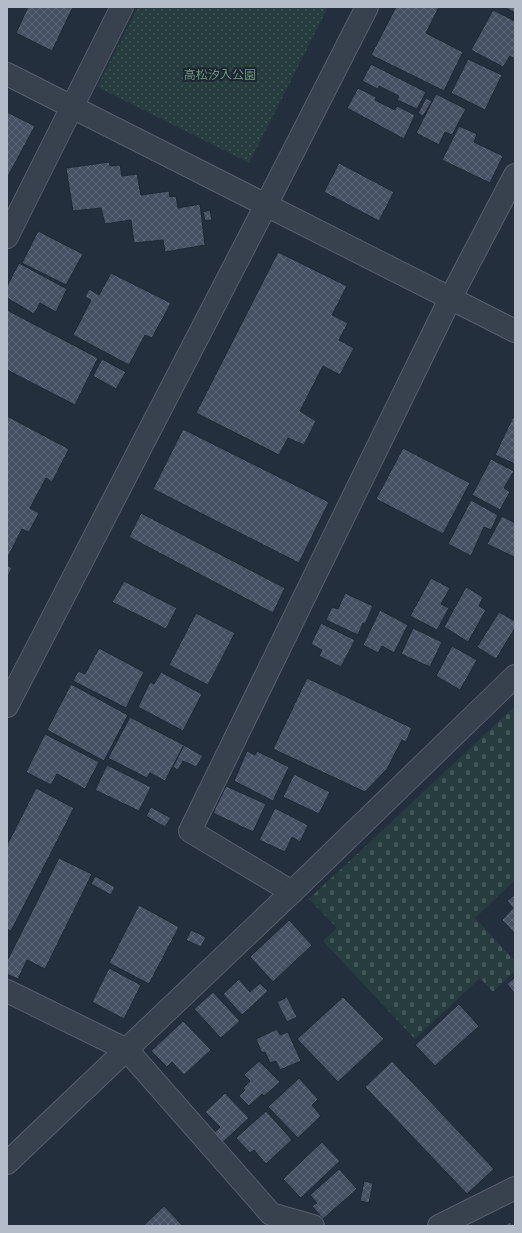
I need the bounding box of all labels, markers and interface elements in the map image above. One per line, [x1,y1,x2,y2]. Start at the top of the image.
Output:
park label: 高松汐入公園 [184,67,256,82]

